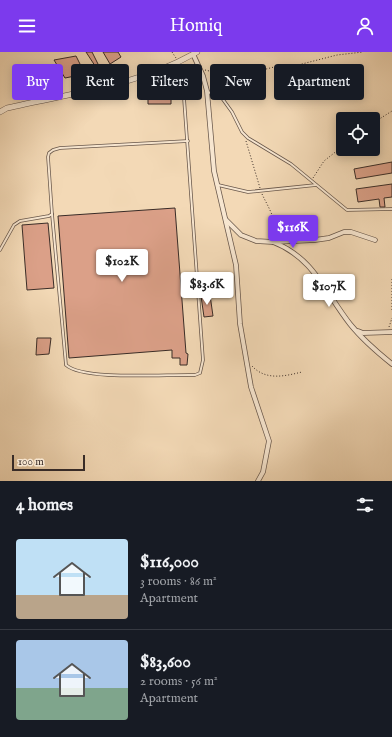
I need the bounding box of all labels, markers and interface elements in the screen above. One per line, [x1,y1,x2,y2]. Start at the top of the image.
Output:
icon: menu [16,15,38,37]
text: Homiq [170,15,222,38]
icon: person [354,15,376,37]
chip: Buy [12,64,63,100]
chip: Rent [71,64,129,100]
chip: Filters [137,64,202,100]
chip: New [210,64,266,100]
chip: Apartment [274,64,364,100]
map controls [336,112,380,156]
button: locate [336,112,380,156]
pin: $116K [265,215,321,249]
text: $116K [277,219,309,236]
pin: $102K [94,249,150,283]
text: $102K [105,253,139,270]
pin: $83.6K [174,272,240,306]
pin: $107K [301,274,357,308]
text: $83.6K [190,276,224,293]
text: $107K [312,278,346,295]
scale bar [12,453,85,472]
text: 100 m [18,455,44,469]
icon: filters [354,494,376,516]
text: 4 homes [16,495,73,516]
text: $116,000 [140,552,199,573]
icon: home [48,555,96,603]
text: 3 rooms · 86 m² [140,573,217,590]
text: Apartment [140,590,198,607]
text: $83,600 [140,652,191,673]
icon: home [48,656,96,704]
text: 2 rooms · 56 m² [140,673,218,690]
text: Apartment [140,690,198,707]

